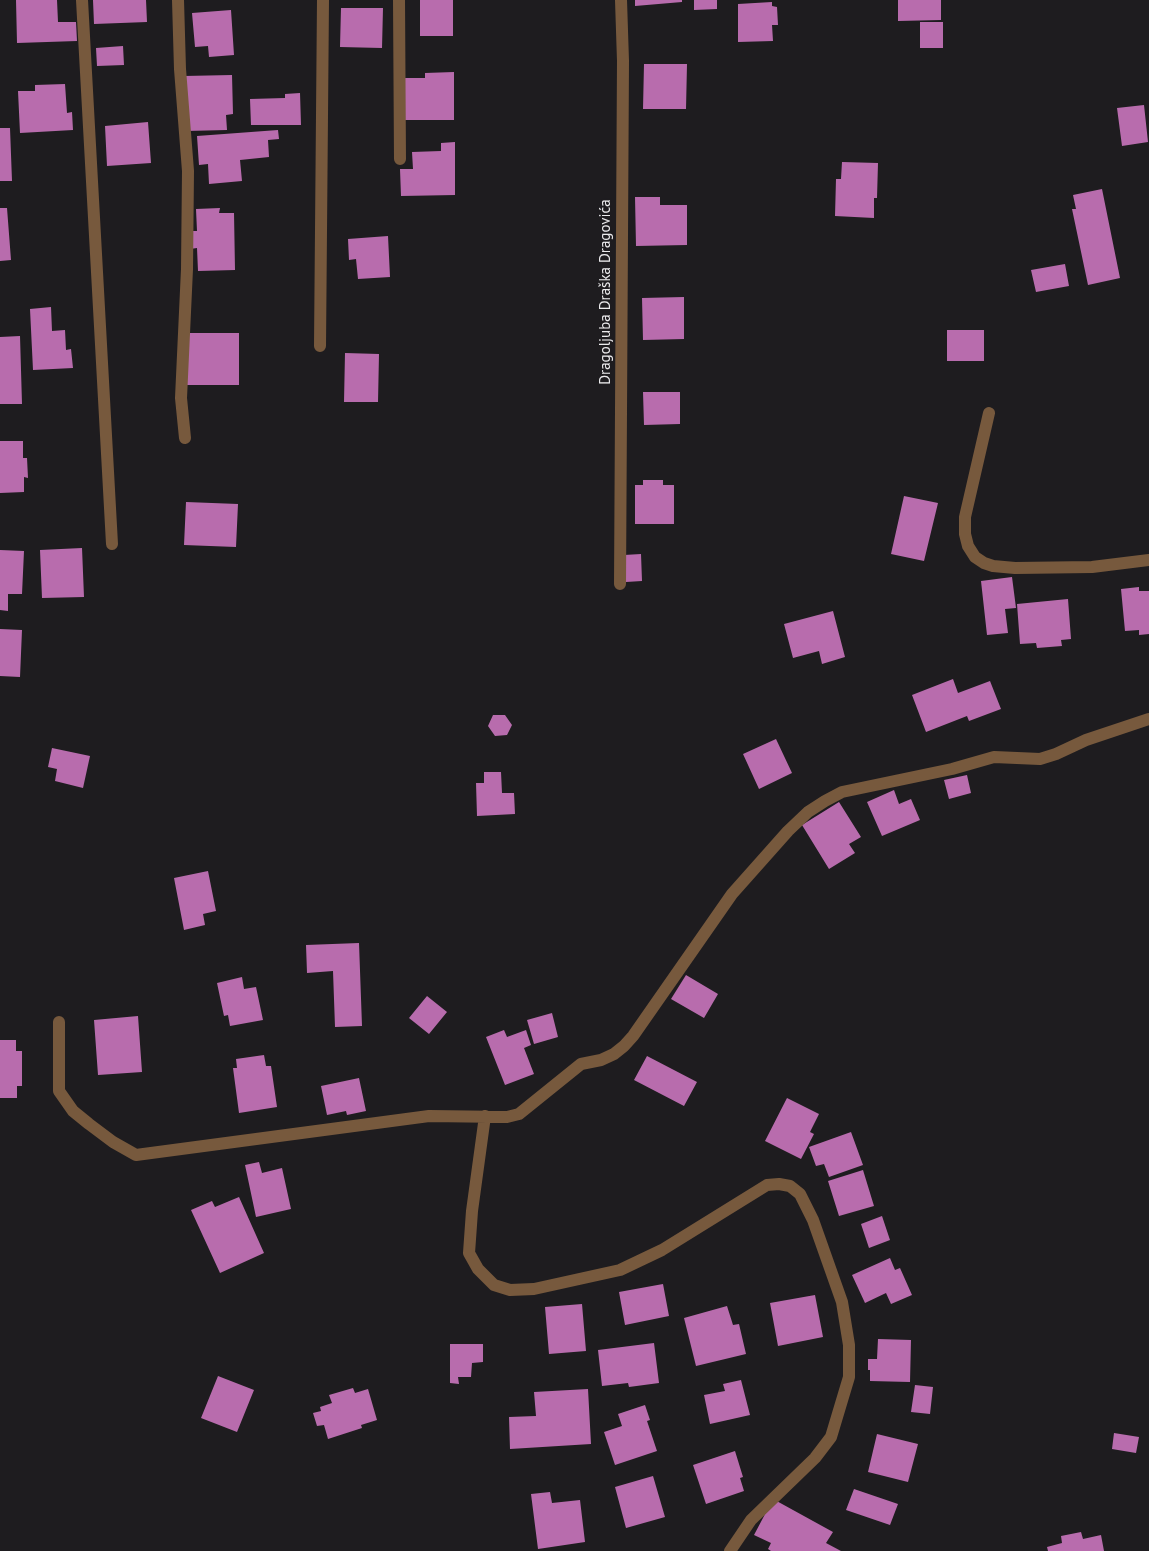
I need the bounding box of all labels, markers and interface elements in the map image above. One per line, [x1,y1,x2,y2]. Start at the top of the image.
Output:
street label: Dragoljuba Draška Dragovića [597,199,615,385]

